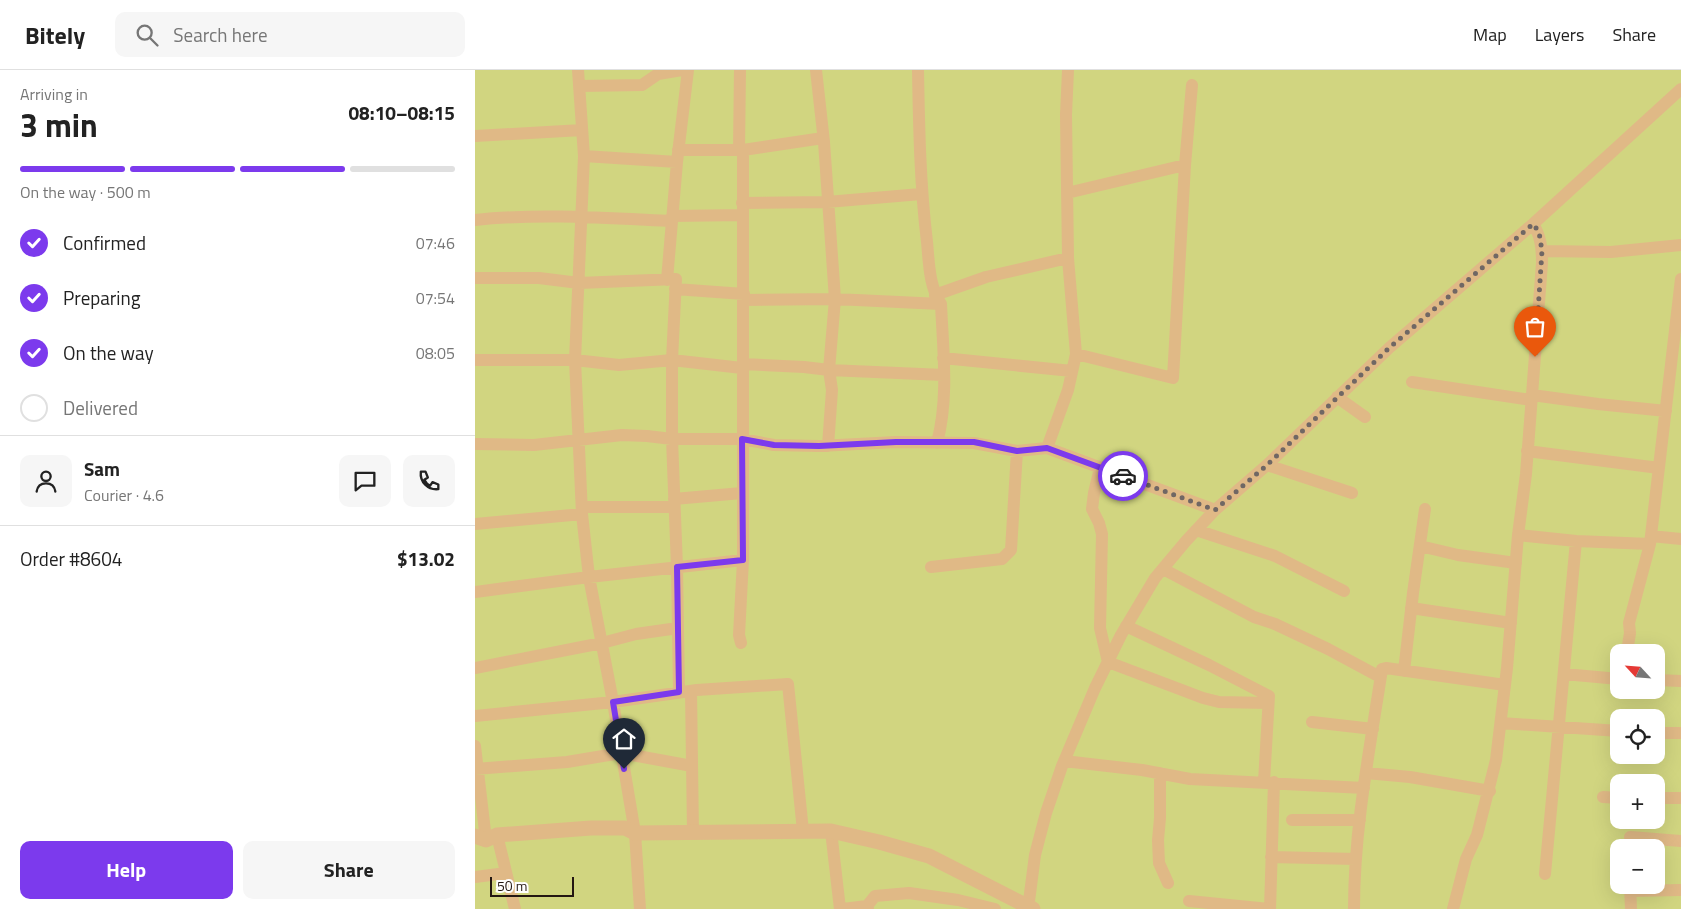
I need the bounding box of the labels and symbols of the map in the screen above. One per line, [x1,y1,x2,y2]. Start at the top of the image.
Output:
pin [1514,306,1556,357]
courier [1098,451,1148,501]
north arrow [1610,644,1665,699]
pin [603,718,645,769]
scale bar [490,874,574,897]

